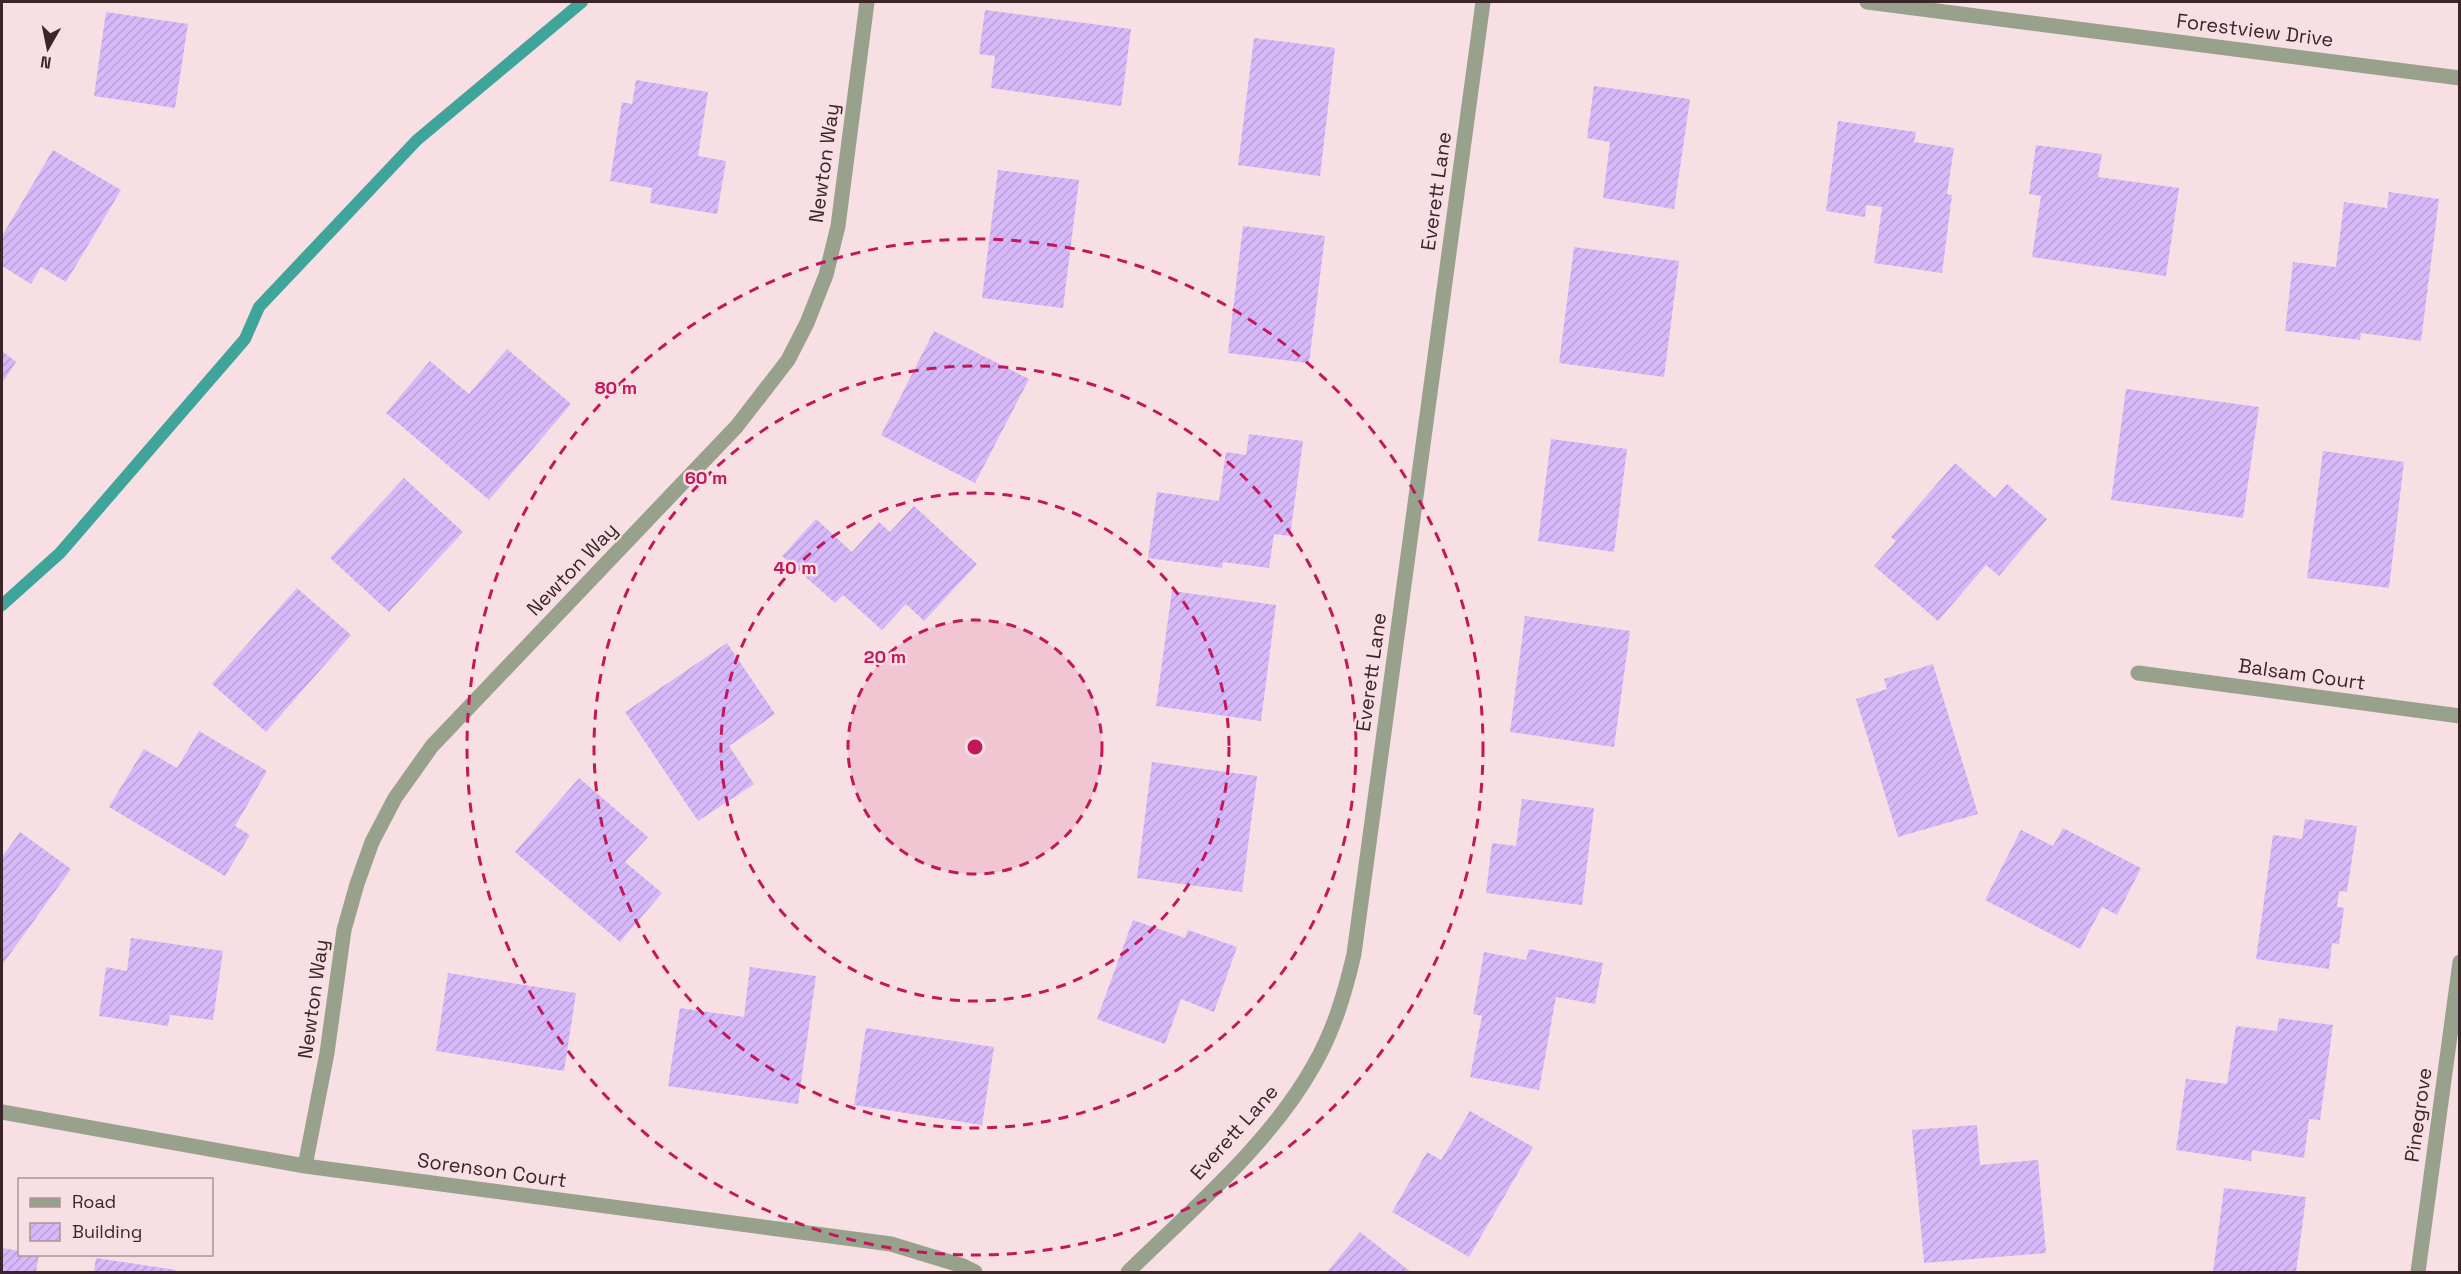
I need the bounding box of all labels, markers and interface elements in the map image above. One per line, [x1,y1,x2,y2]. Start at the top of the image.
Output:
street label: Forestview Drive [2175,7,2335,53]
north arrow [18,18,78,78]
text: N [39,51,53,74]
street label: Newton Way [803,102,845,224]
street label: Everett Lane [1415,130,1457,252]
text: 80 m [595,376,637,399]
text: 60 m [685,466,727,489]
street label: Newton Way [521,517,623,621]
text: 40 m [773,556,817,579]
street label: Everett Lane [1350,611,1392,733]
text: 20 m [864,645,906,668]
street label: Balsam Court [2237,652,2367,696]
centre of rings [965,737,985,757]
street label: Newton Way [292,938,334,1060]
street label: Pinegrove [2399,1066,2437,1164]
street label: Everett Lane [1184,1079,1284,1185]
street label: Sorenson Court [416,1147,568,1193]
legend [18,1178,213,1256]
text: Road [72,1190,116,1213]
text: Building [72,1220,142,1243]

